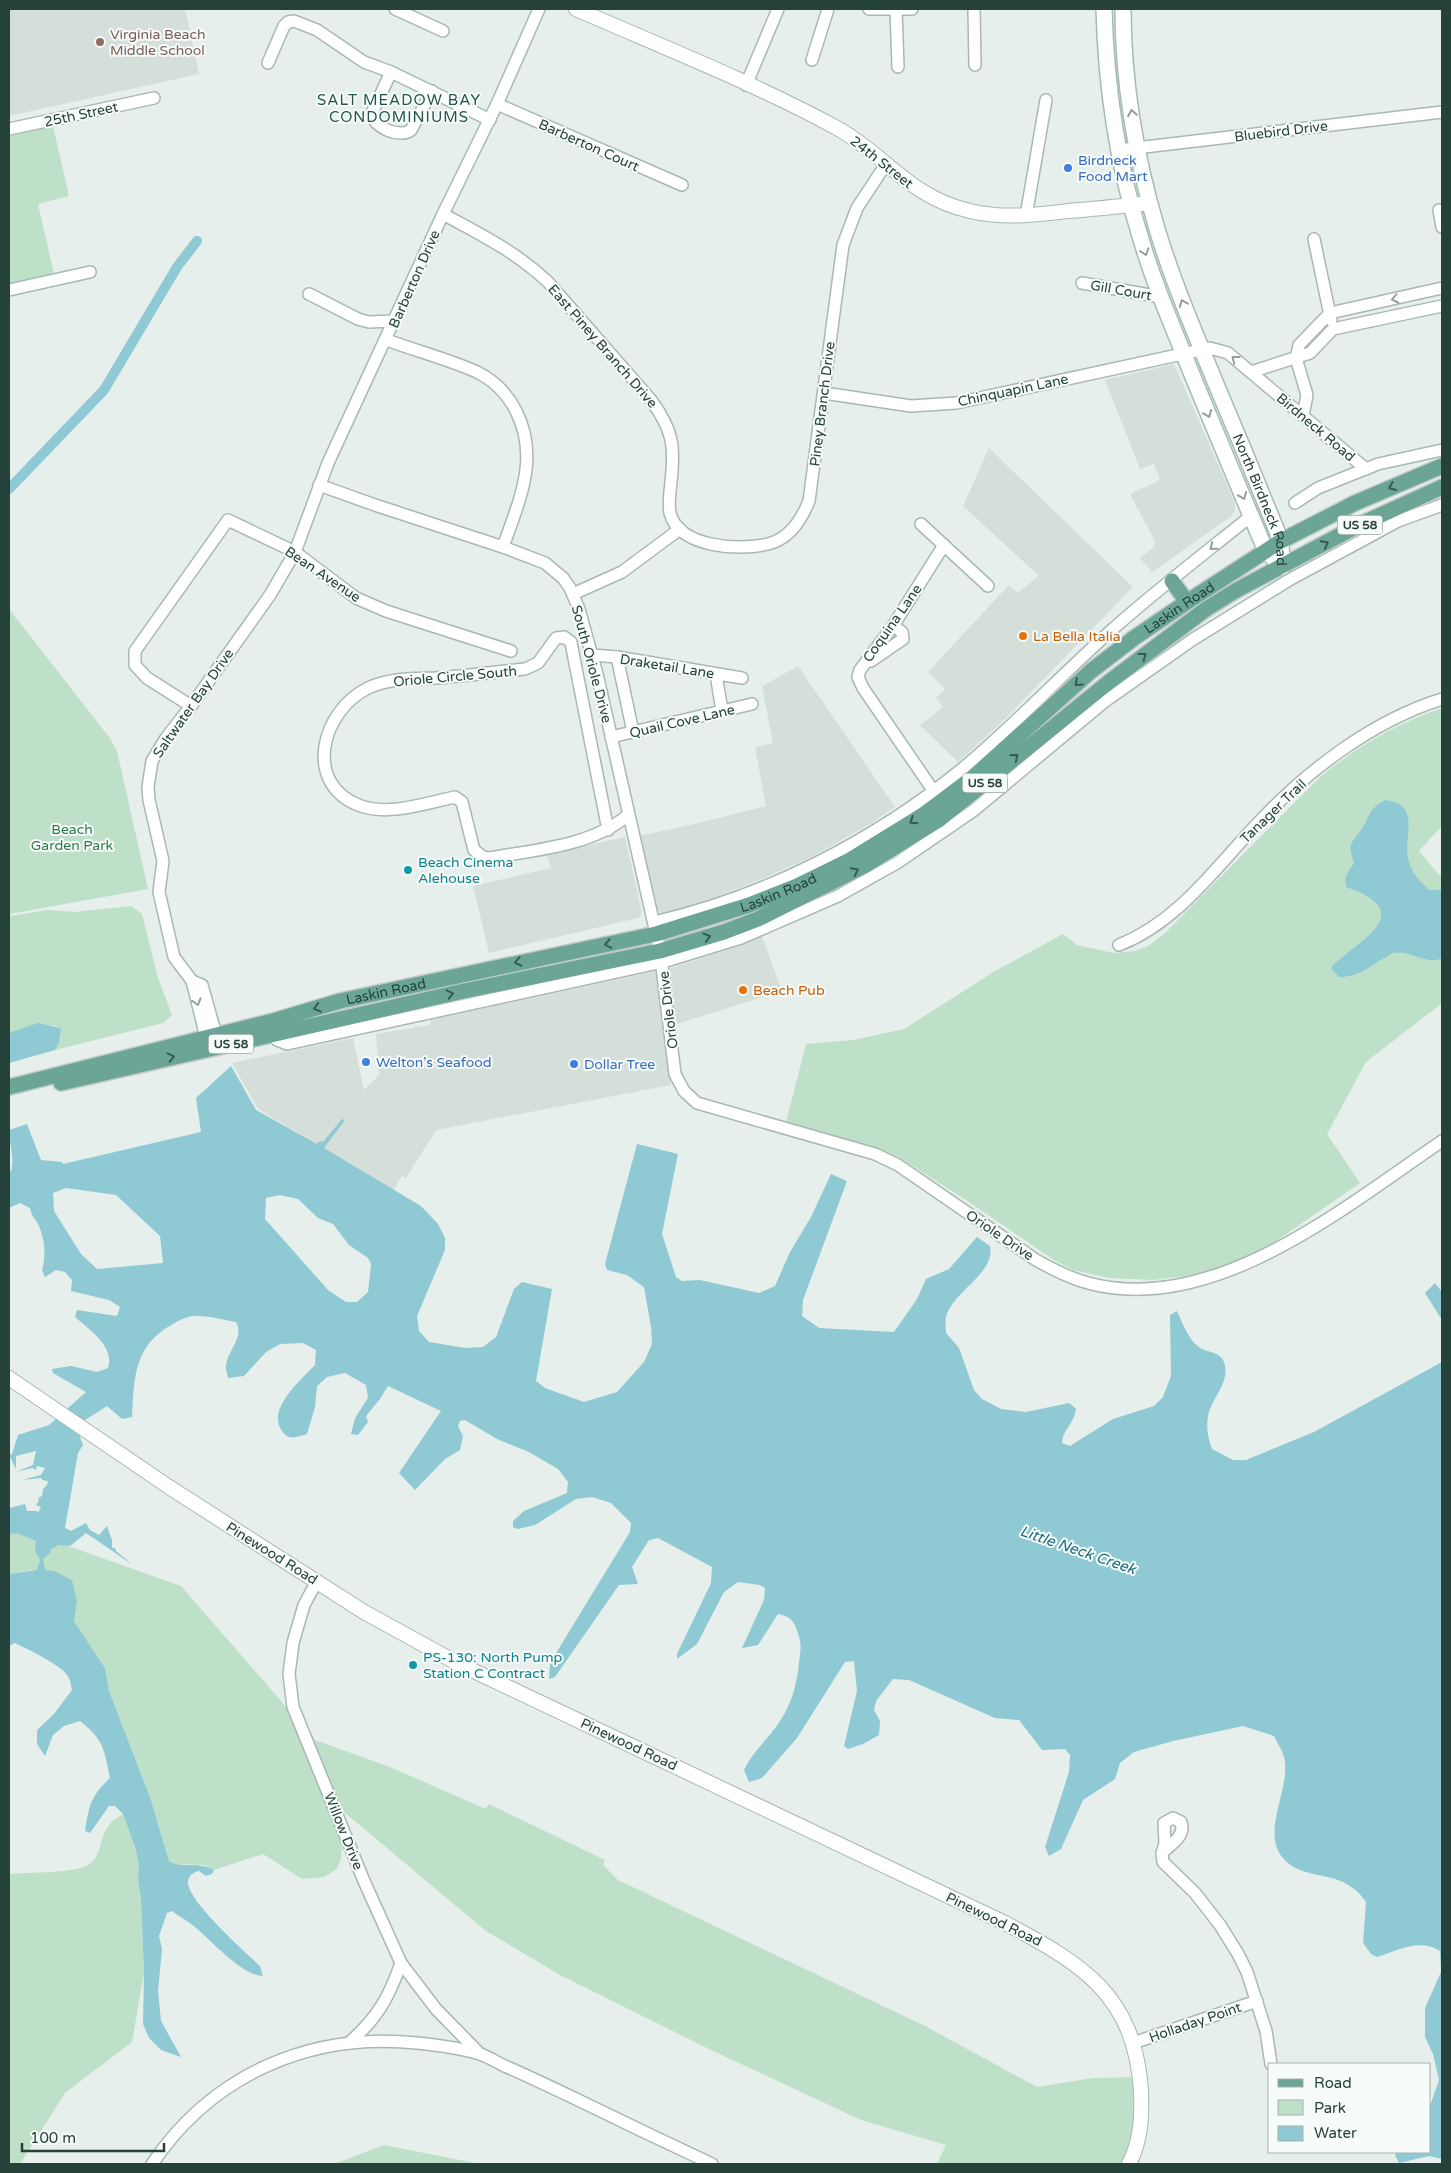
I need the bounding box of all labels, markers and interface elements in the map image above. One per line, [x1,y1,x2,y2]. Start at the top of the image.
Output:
place label: Virginia Beach Middle School [110,26,205,59]
marker: Virginia Beach Middle School [94,36,106,48]
district label: SALT MEADOW BAY CONDOMINIUMS [317,91,481,126]
street label: 25th Street [43,98,120,131]
one-way arrow [1127,108,1137,117]
street label: Barberton Court [536,116,642,175]
street label: Bluebird Drive [1233,117,1329,146]
street label: 24th Street [847,133,917,193]
place label: Birdneck Food Mart [1078,152,1148,185]
marker: Birdneck Food Mart [1062,162,1074,174]
street label: Barberton Drive [385,228,444,331]
one-way arrow [1139,247,1149,256]
street label: Gill Court [1089,277,1154,304]
street label: East Piney Branch Drive [544,281,661,412]
one-way arrow [1390,293,1399,304]
one-way arrow [1179,299,1189,308]
street label: Piney Branch Drive [806,341,839,468]
one-way arrow [1232,356,1241,364]
street label: Chinquapin Lane [956,370,1070,410]
street label: Birdneck Road [1273,390,1358,465]
one-way arrow [1202,409,1213,418]
street label: North Birdneck Road [1229,431,1290,566]
one-way arrow [1388,481,1397,491]
one-way arrow [1236,491,1247,500]
road number: US 58 [1338,516,1382,534]
one-way arrow [1319,540,1328,550]
one-way arrow [1210,541,1219,549]
street label: Bean Avenue [282,543,364,606]
street label: Laskin Road [1141,578,1218,638]
street label: Coquina Lane [859,581,926,666]
street label: South Oriole Drive [568,603,615,725]
place label: La Bella Italia [1033,628,1121,645]
marker: La Bella Italia [1017,630,1029,642]
street label: Saltwater Bay Drive [149,645,237,761]
street label: Draketail Lane [619,651,715,682]
one-way arrow [1137,653,1147,662]
street label: Oriole Circle South [392,663,518,690]
one-way arrow [1074,678,1083,687]
street label: Quail Cove Lane [628,701,736,742]
one-way arrow [1010,753,1019,762]
road number: US 58 [962,774,1008,792]
street label: Tanager Trail [1237,776,1310,847]
one-way arrow [910,815,919,824]
park label: Beach Garden Park [31,821,114,854]
place label: Beach Cinema Alehouse [418,854,513,887]
marker: Beach Cinema Alehouse [402,864,414,876]
one-way arrow [850,867,859,877]
street label: Laskin Road [738,870,819,916]
one-way arrow [702,933,711,943]
one-way arrow [604,938,613,948]
one-way arrow [513,956,522,967]
street label: Oriole Drive [655,970,682,1050]
street label: Laskin Road [345,975,428,1008]
place label: Beach Pub [753,982,825,999]
marker: Beach Pub [737,984,749,996]
one-way arrow [446,990,454,1000]
one-way arrow [191,997,201,1005]
one-way arrow [313,1002,322,1012]
road number: US 58 [208,1034,254,1054]
one-way arrow [167,1052,175,1063]
place label: Welton’s Seafood [376,1054,492,1071]
marker: Welton’s Seafood [360,1056,372,1068]
place label: Dollar Tree [584,1056,655,1073]
marker: Dollar Tree [568,1058,580,1070]
street label: Oriole Drive [963,1207,1037,1264]
street label: Pinewood Road [223,1518,321,1588]
water label: Little Neck Creek [1018,1522,1140,1579]
place label: PS-130: North Pump Station C Contract [423,1649,563,1682]
marker: PS-130: North Pump Station C Contract [407,1659,419,1671]
street label: Pinewood Road [578,1715,680,1774]
street label: Willow Drive [320,1790,367,1872]
street label: Pinewood Road [943,1889,1045,1950]
street label: Holladay Point [1147,1999,1244,2046]
legend [1268,2063,1431,2153]
text: Road [1314,2074,1352,2092]
text: Park [1314,2099,1346,2117]
scale bar [22,2120,165,2152]
text: Water [1314,2124,1357,2142]
text: 100 m [30,2129,76,2147]

